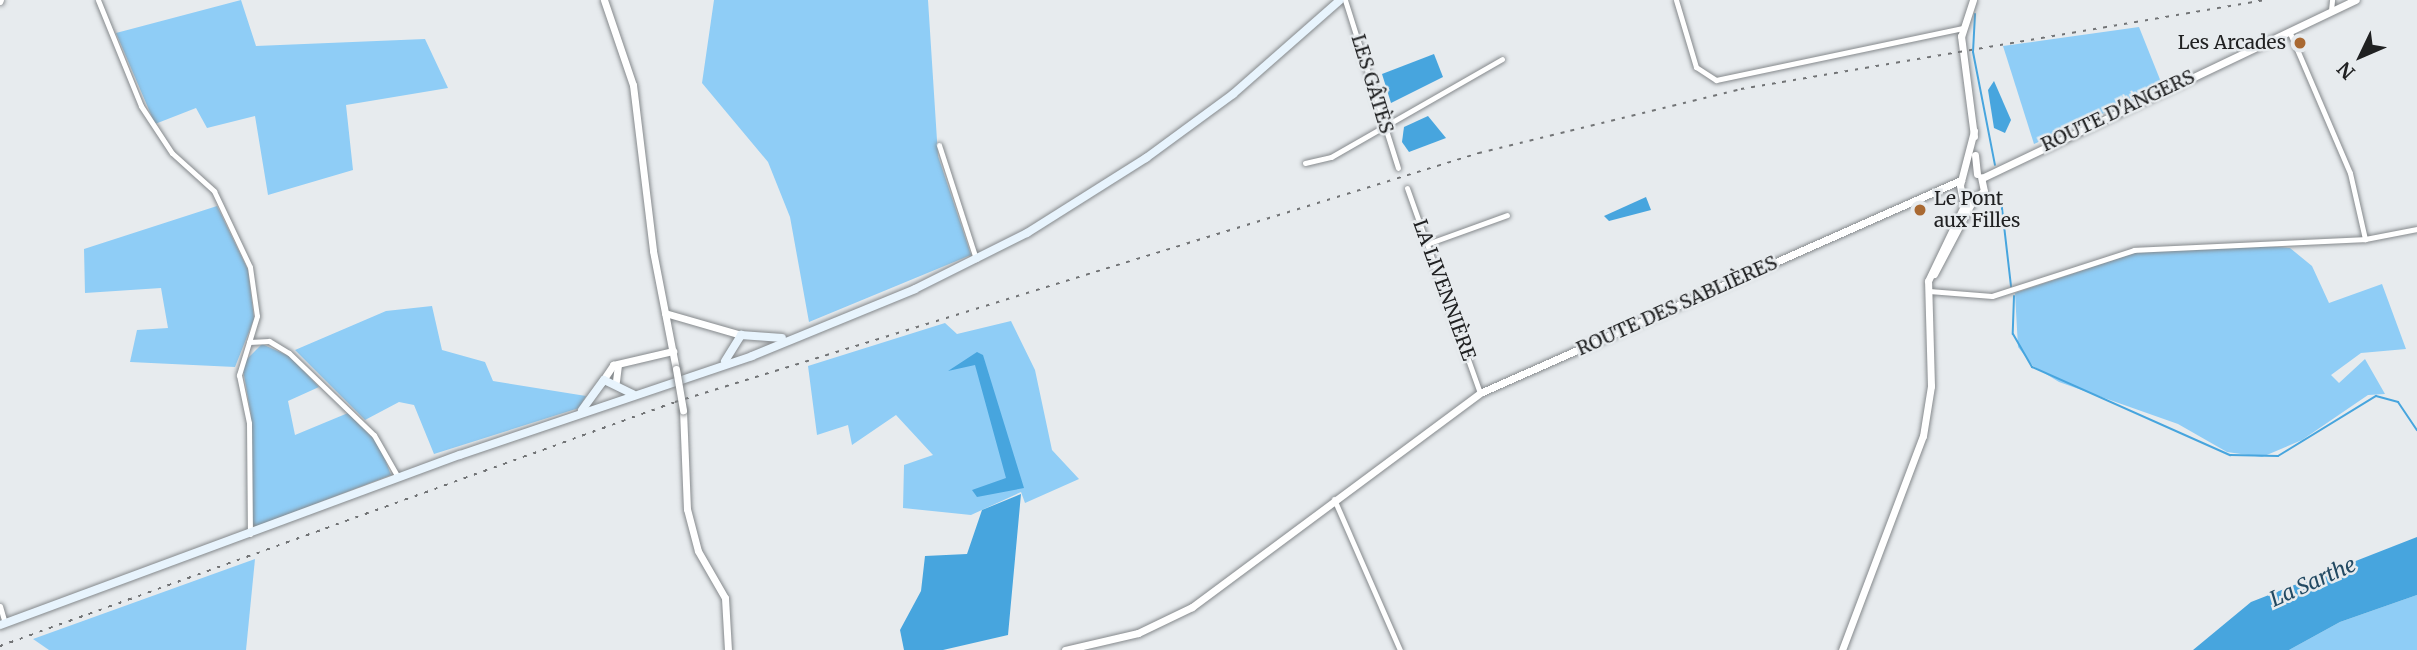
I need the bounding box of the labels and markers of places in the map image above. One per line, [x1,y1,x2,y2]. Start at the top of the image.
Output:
place label: Les Arcades [2178,32,2286,54]
marker: Les Arcades [2292,35,2308,51]
place label: Le Pont aux Filles [1934,188,2020,232]
marker: Le Pont aux Filles [1912,202,1928,218]

